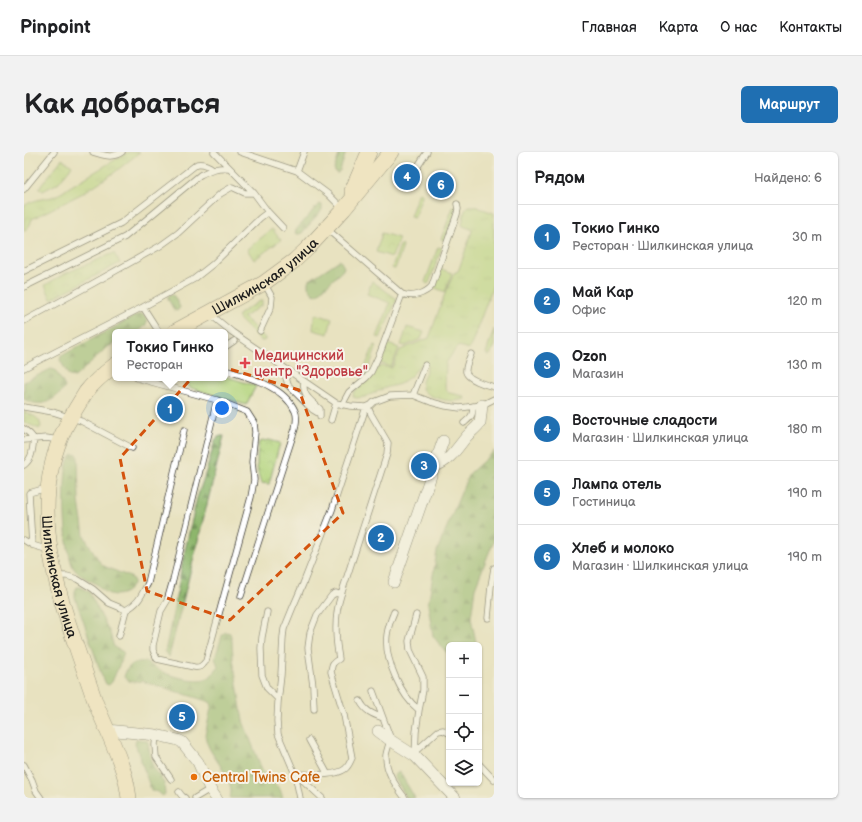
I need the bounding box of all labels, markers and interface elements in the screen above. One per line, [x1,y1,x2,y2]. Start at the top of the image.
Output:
text: Pinpoint [20,16,91,39]
text: Главная [582,19,637,36]
text: Карта [659,19,698,36]
text: О нас [720,19,757,36]
text: Контакты [779,19,842,36]
button: Маршрут [741,86,838,123]
text: Как добраться [24,88,221,121]
pin: 4 [394,162,420,192]
text: Рядом [534,168,585,188]
pin: 6 [428,170,454,200]
text: Найдено: 6 [754,170,822,186]
text: Токио Гинко [572,219,660,238]
text: 1 [544,229,550,245]
text: 30 m [792,229,822,245]
street label: Шилкинская улица [209,234,322,318]
text: Ресторан · Шилкинская улица [572,238,753,254]
text: Май Кар [572,283,634,302]
text: 2 [543,293,551,309]
text: 120 m [787,293,822,309]
text: Офис [572,302,606,318]
popup [112,329,228,381]
text: Токио Гинко [126,338,214,357]
place label: Медицинский центр "Здоровье" [254,347,368,380]
text: Ozon [572,347,607,366]
text: Ресторан [126,357,183,373]
marker: Медицинский центр "Здоровье" [239,357,251,369]
text: 3 [543,357,551,373]
text: 130 m [787,357,822,373]
text: Магазин [572,366,624,382]
pin: 1 [157,394,183,424]
your location [212,398,232,418]
text: Восточные сладости [572,411,718,430]
text: 4 [543,421,551,437]
text: 180 m [787,421,822,437]
text: Магазин · Шилкинская улица [572,430,749,446]
pin: 3 [411,451,437,481]
text: Лампа отель [572,475,662,494]
text: 5 [543,485,551,501]
text: 190 m [788,485,822,501]
text: Гостиница [572,494,636,510]
street label: Шилкинская улица [38,515,81,641]
pin: 2 [368,523,394,553]
text: Хлеб и молоко [572,539,674,558]
text: 6 [543,549,551,565]
text: 190 m [788,549,822,565]
text: Магазин · Шилкинская улица [572,558,749,574]
map controls [446,642,482,786]
button: + [446,642,482,678]
button: − [446,678,482,714]
pin: 5 [169,702,195,732]
button: locate [446,714,482,750]
button: layers [446,750,482,786]
place label: Central Twins Cafe [202,769,320,786]
marker: Central Twins Cafe [189,772,199,782]

